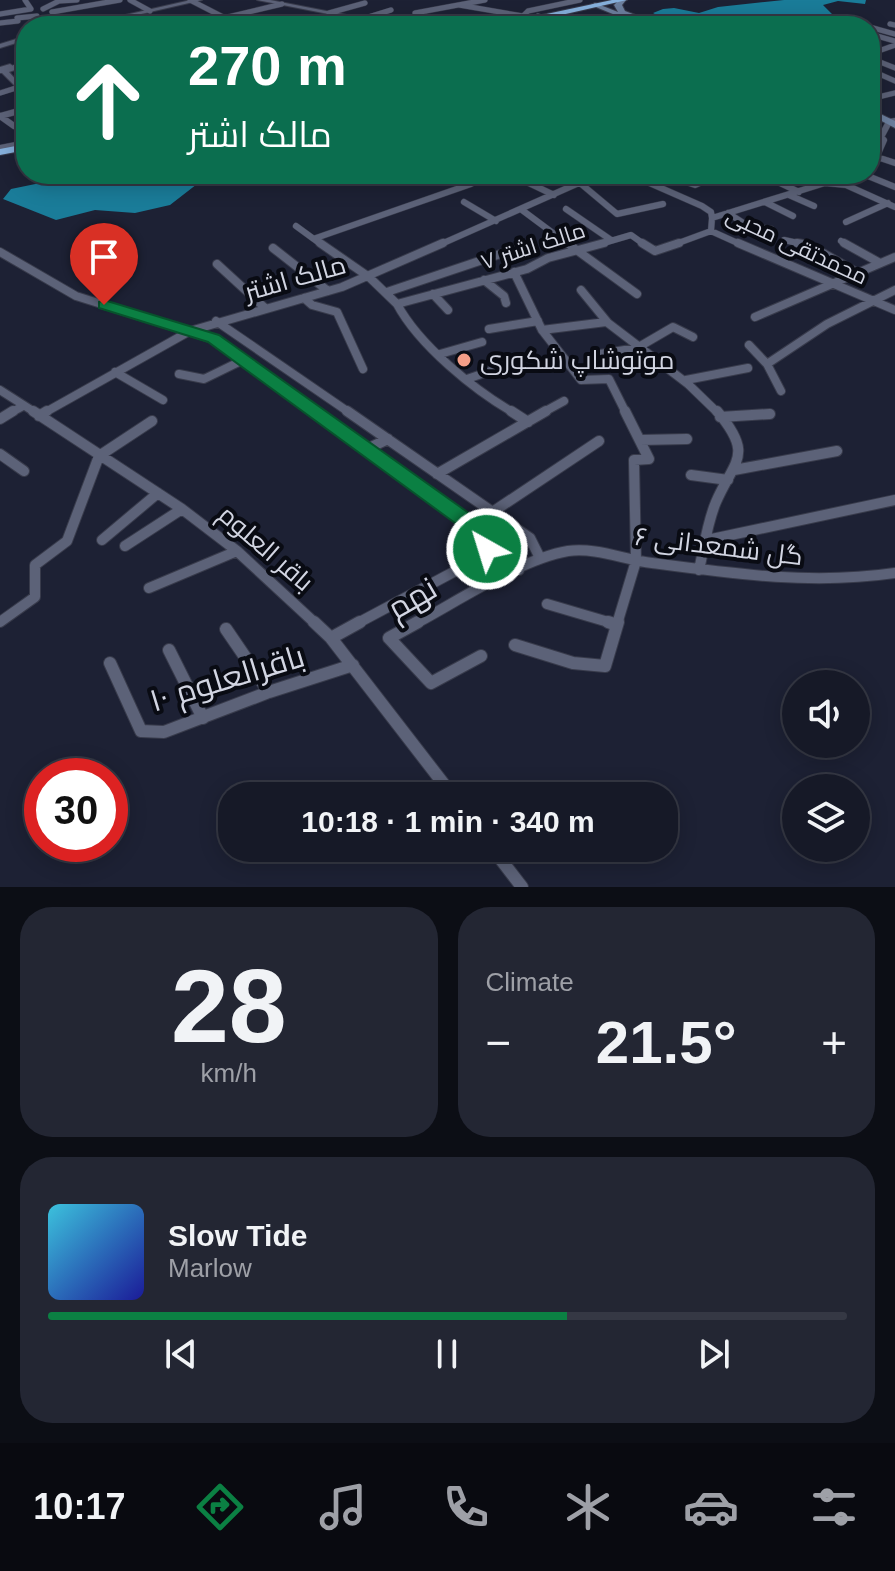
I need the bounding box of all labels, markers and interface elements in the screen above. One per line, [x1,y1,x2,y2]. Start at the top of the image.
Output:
text: 270 m [188,34,347,97]
icon: ahead [56,48,160,152]
text: مالک اشتر [188,114,332,155]
street label: محمدتقی محبی [722,202,872,291]
street label: مالک اشتر ۷ [478,217,588,275]
pin [70,223,138,305]
icon: arrive [82,235,126,279]
street label: مالک اشتر [239,249,349,307]
place label: موتوشاپ شکوری [480,345,674,377]
marker: موتوشاپ شکوری [455,351,473,369]
street label: باقر العلوم [211,499,319,599]
position arrow [445,507,529,591]
street label: گل شمعدانی ۶ [633,521,805,572]
street label: نهم [381,570,445,630]
street label: باقرالعلوم ۱۰ [145,637,310,722]
map controls [782,670,870,862]
button: sound [782,670,870,758]
speed limit sign: 30 [24,758,128,862]
button: layers [782,774,870,862]
text: 10:18 · 1 min · 340 m [301,805,595,838]
text: 28 [171,948,287,1064]
text: Climate [486,967,574,997]
text: 21.5° [596,1009,737,1076]
text: − [486,1018,511,1067]
text: + [821,1018,847,1067]
text: km/h [201,1058,257,1088]
text: Slow Tide [168,1219,307,1252]
text: Marlow [168,1253,252,1283]
icon: previous [159,1332,203,1376]
icon: pause [425,1332,469,1376]
icon: next [692,1332,736,1376]
icon: directions [192,1479,248,1535]
icon: music [315,1479,371,1535]
icon: phone [438,1479,494,1535]
icon: climate [560,1479,616,1535]
icon: car [683,1479,739,1535]
icon: filters [806,1479,862,1535]
text: 10:17 [33,1486,125,1527]

